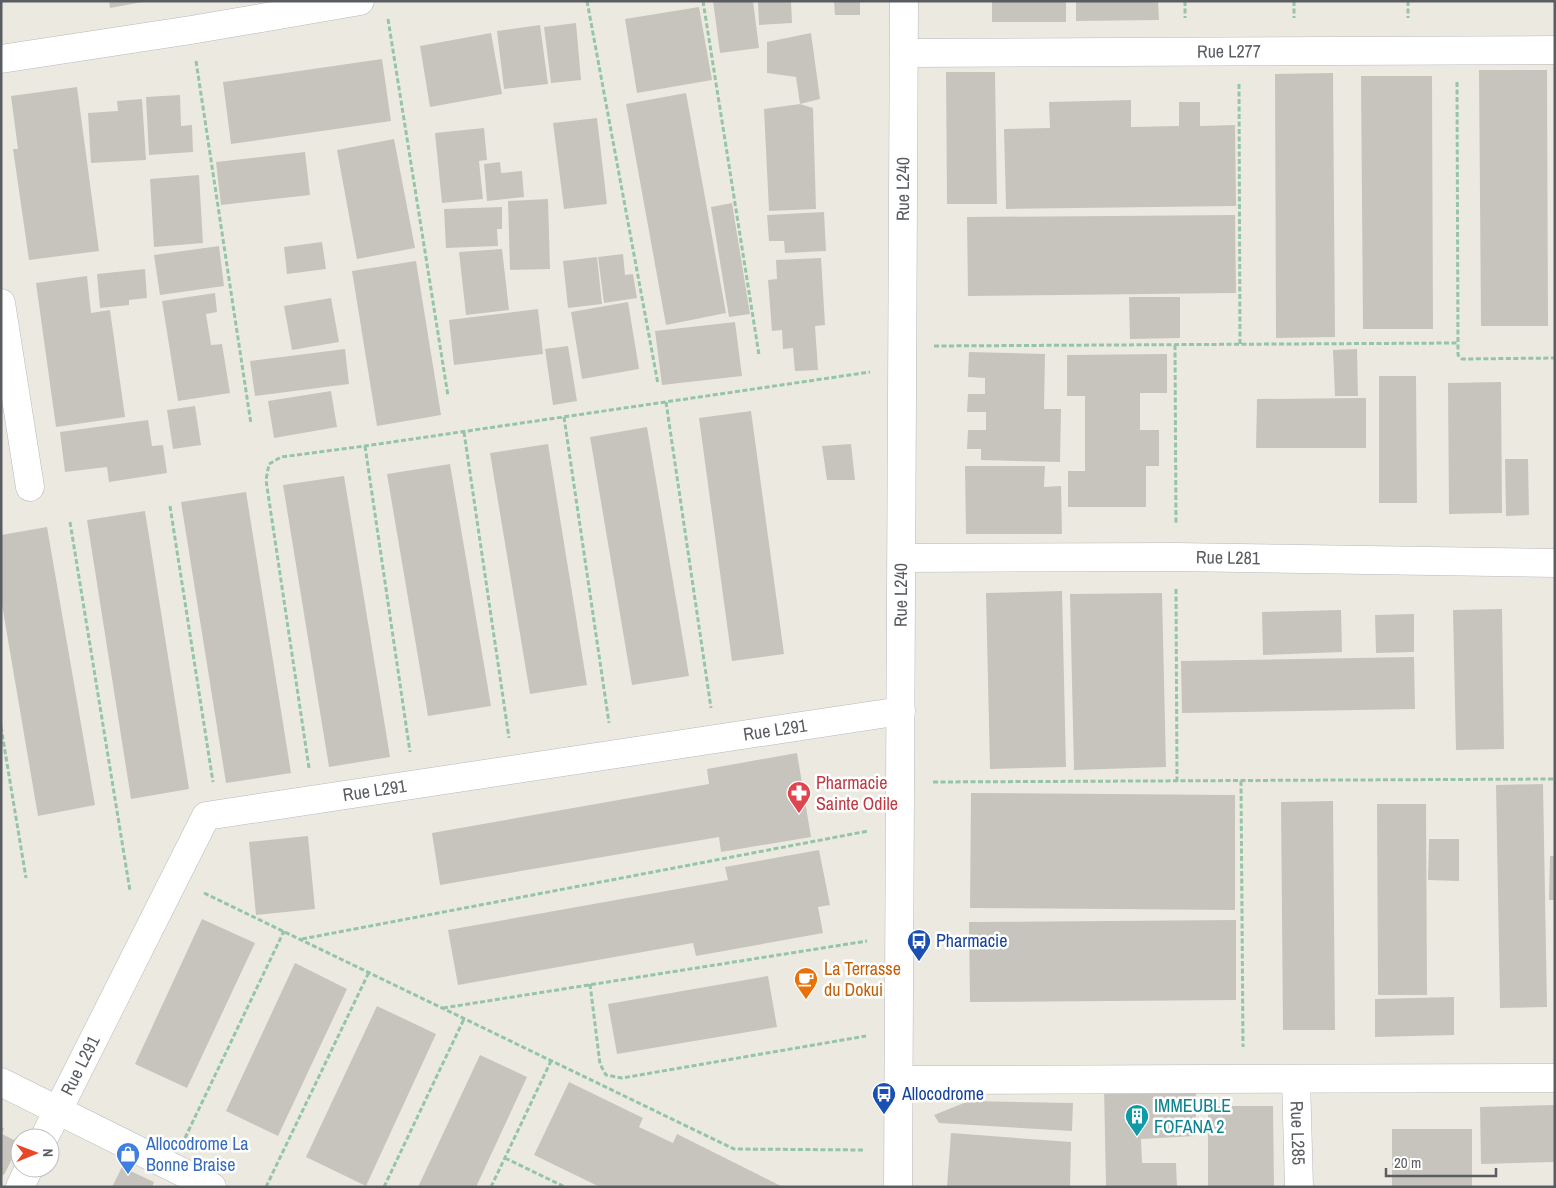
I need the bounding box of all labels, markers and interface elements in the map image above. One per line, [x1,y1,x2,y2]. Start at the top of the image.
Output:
street label: Rue L277 [1197,38,1261,64]
street label: Rue L240 [890,157,915,221]
street label: Rue L281 [1196,544,1261,570]
street label: Rue L240 [888,563,913,627]
street label: Rue L291 [741,712,809,747]
place label: Pharmacie Sainte Odile [816,770,898,816]
street label: Rue L291 [341,773,409,807]
pharmacy icon: Pharmacie Sainte Odile [786,780,812,814]
bus stop icon: Pharmacie [906,928,932,962]
place label: Pharmacie [936,928,1007,953]
place label: La Terrasse du Dokui [824,956,901,1002]
cafe icon: La Terrasse du Dokui [793,966,819,1000]
street label: Rue L291 [54,1030,106,1100]
bus stop icon: Allocodrome [871,1081,897,1115]
place label: Allocodrome [901,1081,984,1106]
place label: IMMEUBLE FOFANA 2 [1154,1093,1231,1139]
street label: Rue L285 [1285,1101,1311,1165]
building icon: IMMEUBLE FOFANA 2 [1124,1103,1150,1137]
north arrow [10,1128,60,1178]
place label: Allocodrome La Bonne Braise [145,1131,249,1177]
shop icon: Allocodrome La Bonne Braise [115,1141,141,1175]
scale bar [1386,1146,1496,1178]
text: N [39,1148,57,1157]
text: 20 m [1394,1152,1421,1173]

